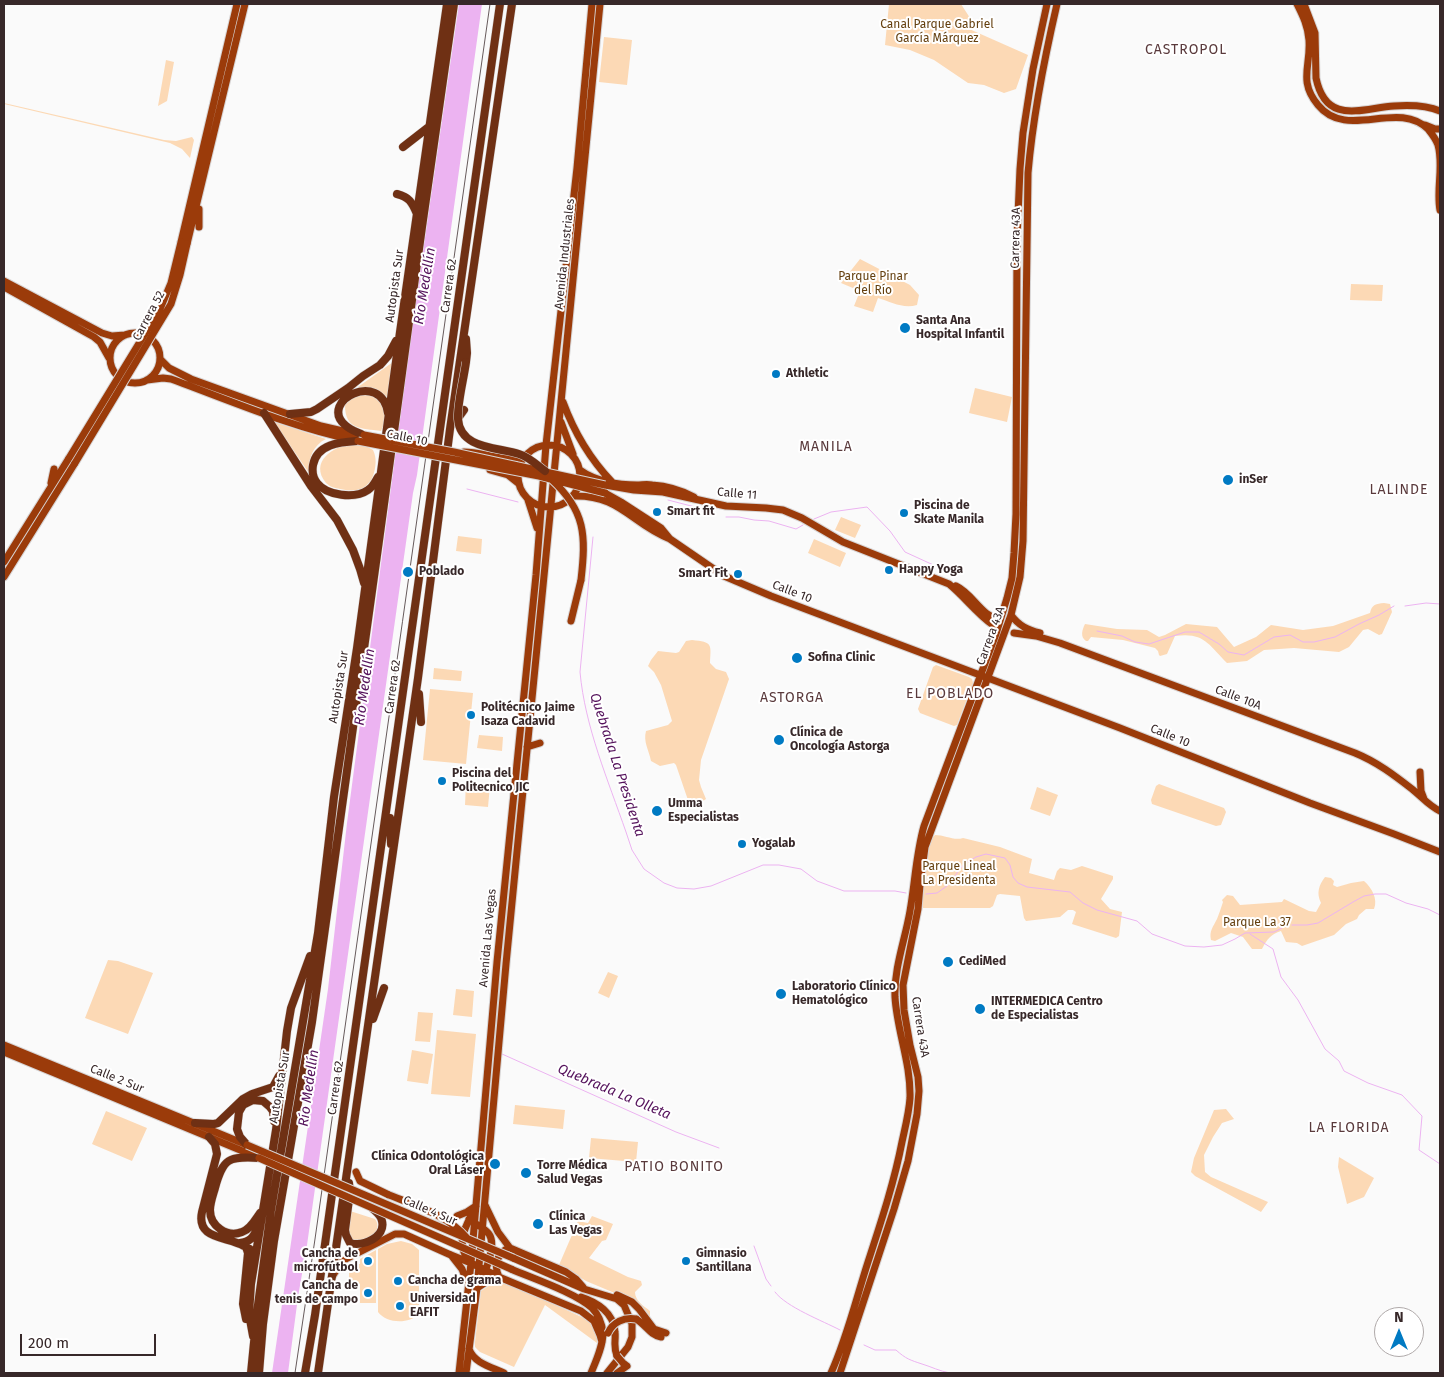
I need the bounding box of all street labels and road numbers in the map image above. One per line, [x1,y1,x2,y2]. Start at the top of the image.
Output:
street label: Avenida Industriales [552,198,578,310]
street label: Carrera 43A [1008,207,1024,269]
street label: Autopista Sur [383,249,407,323]
street label: Carrera 62 [438,258,460,314]
street label: Carrera 52 [130,289,168,343]
street label: Calle 10 [385,427,429,449]
street label: Calle 11 [716,485,758,503]
street label: Calle 10 [770,578,814,606]
street label: Carrera 43A [974,605,1008,667]
street label: Autopista Sur [326,650,352,724]
street label: Carrera 62 [382,659,404,715]
street label: Calle 10A [1213,683,1263,713]
street label: Calle 10 [1148,722,1192,750]
street label: Avenida Las Vegas [477,888,499,988]
street label: Carrera 43A [908,995,932,1059]
street label: Autopista Sur [267,1050,293,1124]
street label: Carrera 62 [325,1060,347,1116]
street label: Calle 2 Sur [88,1062,146,1096]
street label: Calle 4 Sur [401,1193,459,1229]

